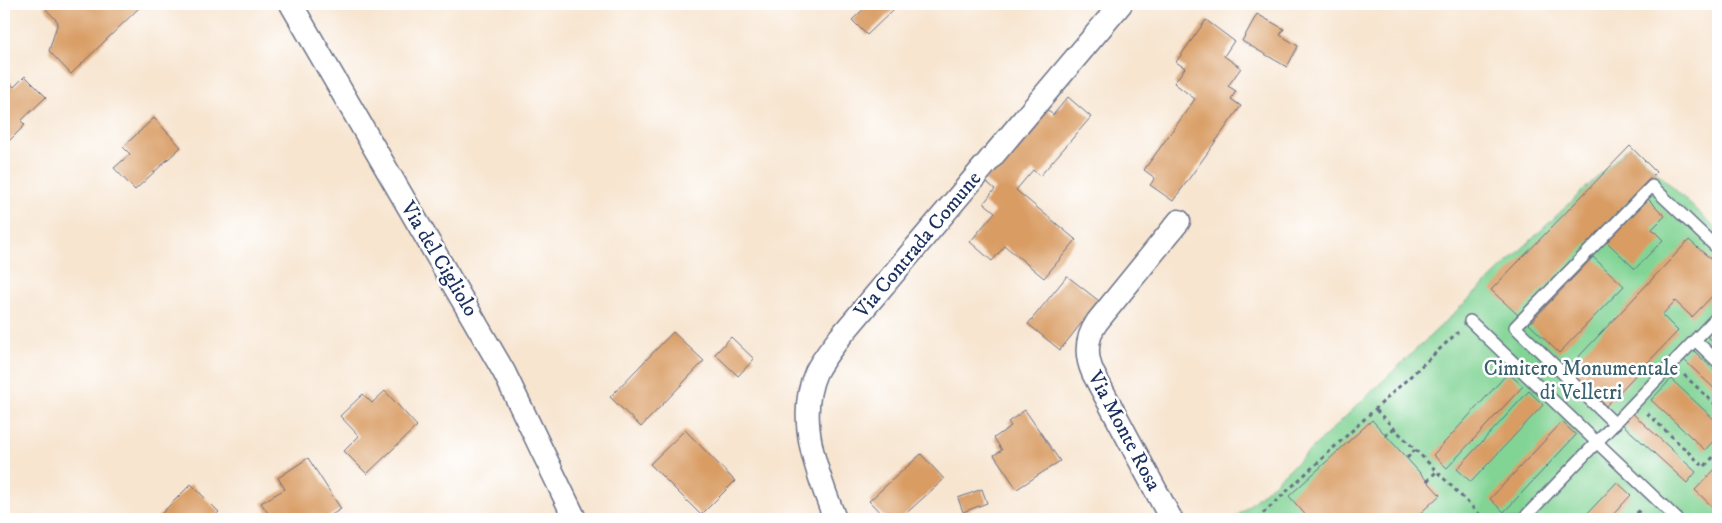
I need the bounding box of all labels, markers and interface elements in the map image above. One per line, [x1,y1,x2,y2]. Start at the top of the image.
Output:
street label: Via Contrada Comune [848,166,987,325]
street label: Via del Cigliolo [394,196,484,321]
park label: Cimitero Monumentale di Velletri [1484,356,1678,406]
street label: Via Monte Rosa [1081,366,1166,495]

